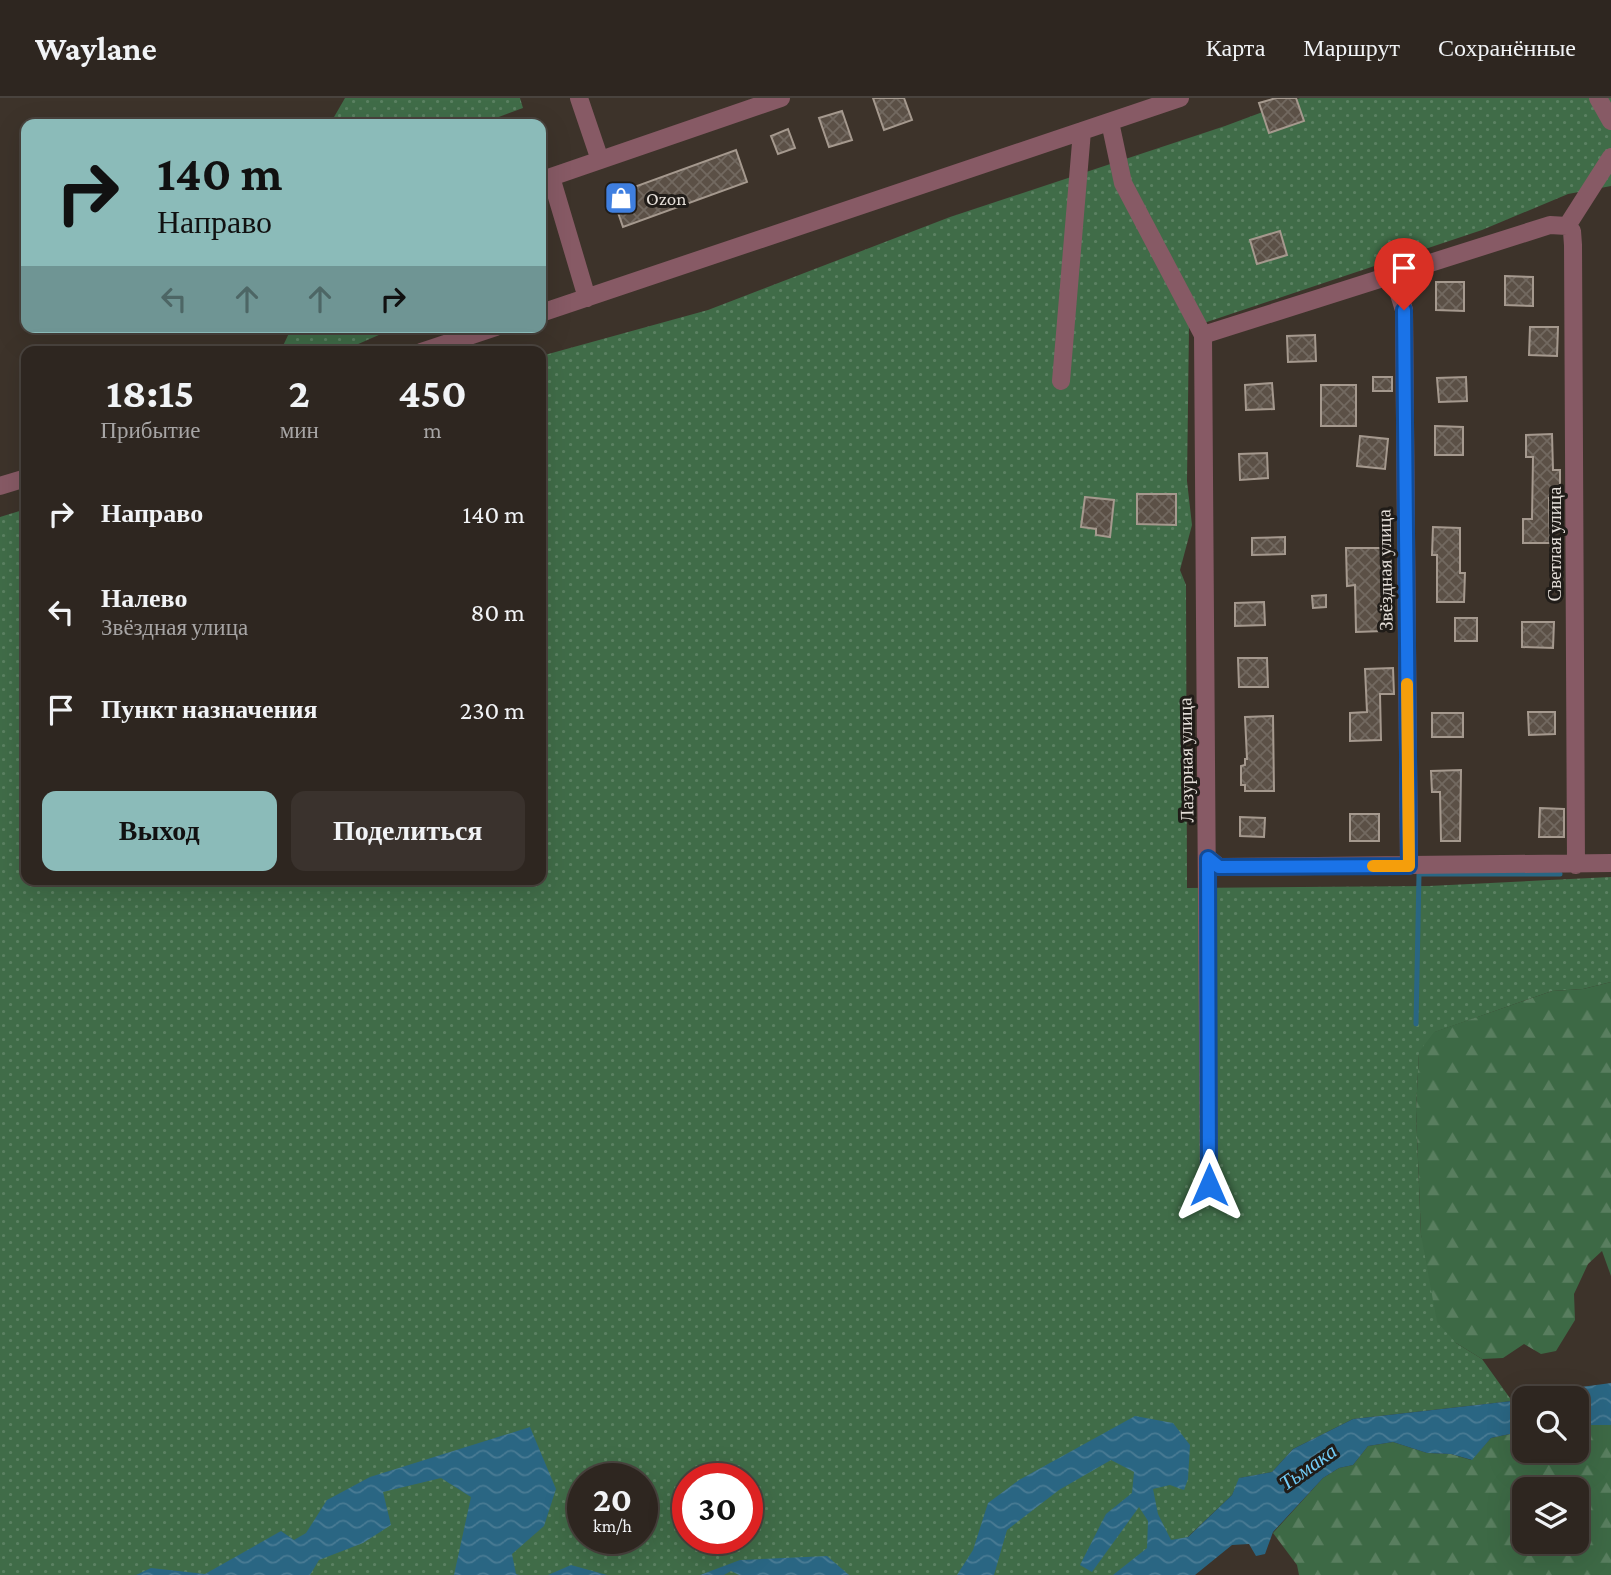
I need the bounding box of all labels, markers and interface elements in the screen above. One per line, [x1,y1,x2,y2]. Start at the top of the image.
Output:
text: Waylane [35,30,157,67]
text: Карта [1206,34,1265,61]
text: Маршрут [1303,34,1400,61]
text: Сохранённые [1438,34,1576,61]
text: 140 m [157,146,282,201]
icon: right [42,147,133,238]
shop icon: Ozon [602,179,640,217]
place label: Ozon [646,188,686,209]
text: Направо [157,204,272,240]
pin [1374,238,1434,310]
icon: arrive [1385,249,1423,287]
icon: left [155,280,193,318]
icon: ahead [228,280,266,318]
icon: ahead [301,280,339,318]
icon: right [374,280,412,318]
text: 18:15 [106,369,194,416]
text: 2 [289,369,310,416]
text: 450 [398,369,467,416]
text: Прибытие [100,417,200,443]
text: мин [280,417,319,443]
text: m [423,417,442,443]
street label: Светлая улица [1544,486,1565,601]
icon: right [42,495,80,533]
text: Направо [101,499,203,528]
text: 140 m [463,500,525,529]
street label: Звёздная улица [1373,508,1397,631]
text: Налево [101,584,187,613]
icon: left [42,593,80,631]
text: 80 m [471,598,525,627]
text: Звёздная улица [101,614,248,640]
icon: arrive [42,691,80,729]
text: Пункт назначения [101,695,318,724]
text: 230 m [460,696,525,725]
street label: Лазурная улица [1174,697,1198,823]
button: Выход [42,791,277,871]
button: Поделиться [291,791,525,871]
position arrow [1172,1148,1246,1222]
map controls [1512,1386,1589,1554]
button: search [1512,1386,1589,1463]
water label: Тьмака [1275,1439,1341,1495]
speed limit sign: 30 [672,1463,763,1554]
button: layers [1512,1477,1589,1554]
text: 20 [593,1480,632,1519]
text: km/h [593,1516,632,1536]

